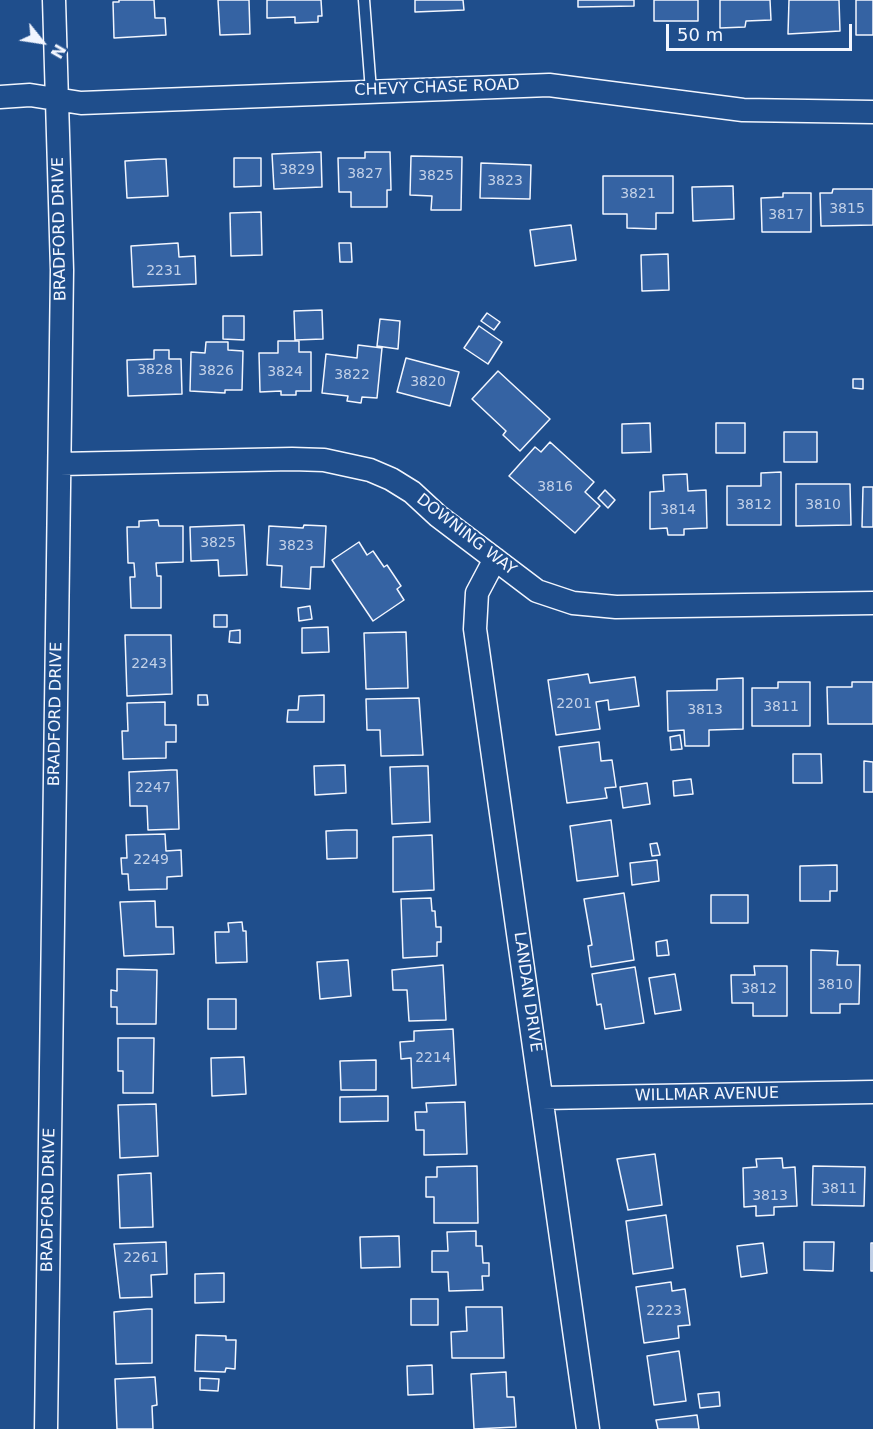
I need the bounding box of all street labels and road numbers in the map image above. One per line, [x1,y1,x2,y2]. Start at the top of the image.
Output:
street label: CHEVY CHASE ROAD [354,76,520,100]
street label: BRADFORD DRIVE [49,157,71,301]
street label: DOWNING WAY [412,490,520,580]
street label: BRADFORD DRIVE [45,642,67,786]
street label: LANDAN DRIVE [509,931,545,1053]
street label: WILLMAR AVENUE [635,1084,779,1106]
street label: BRADFORD DRIVE [38,1128,60,1272]

